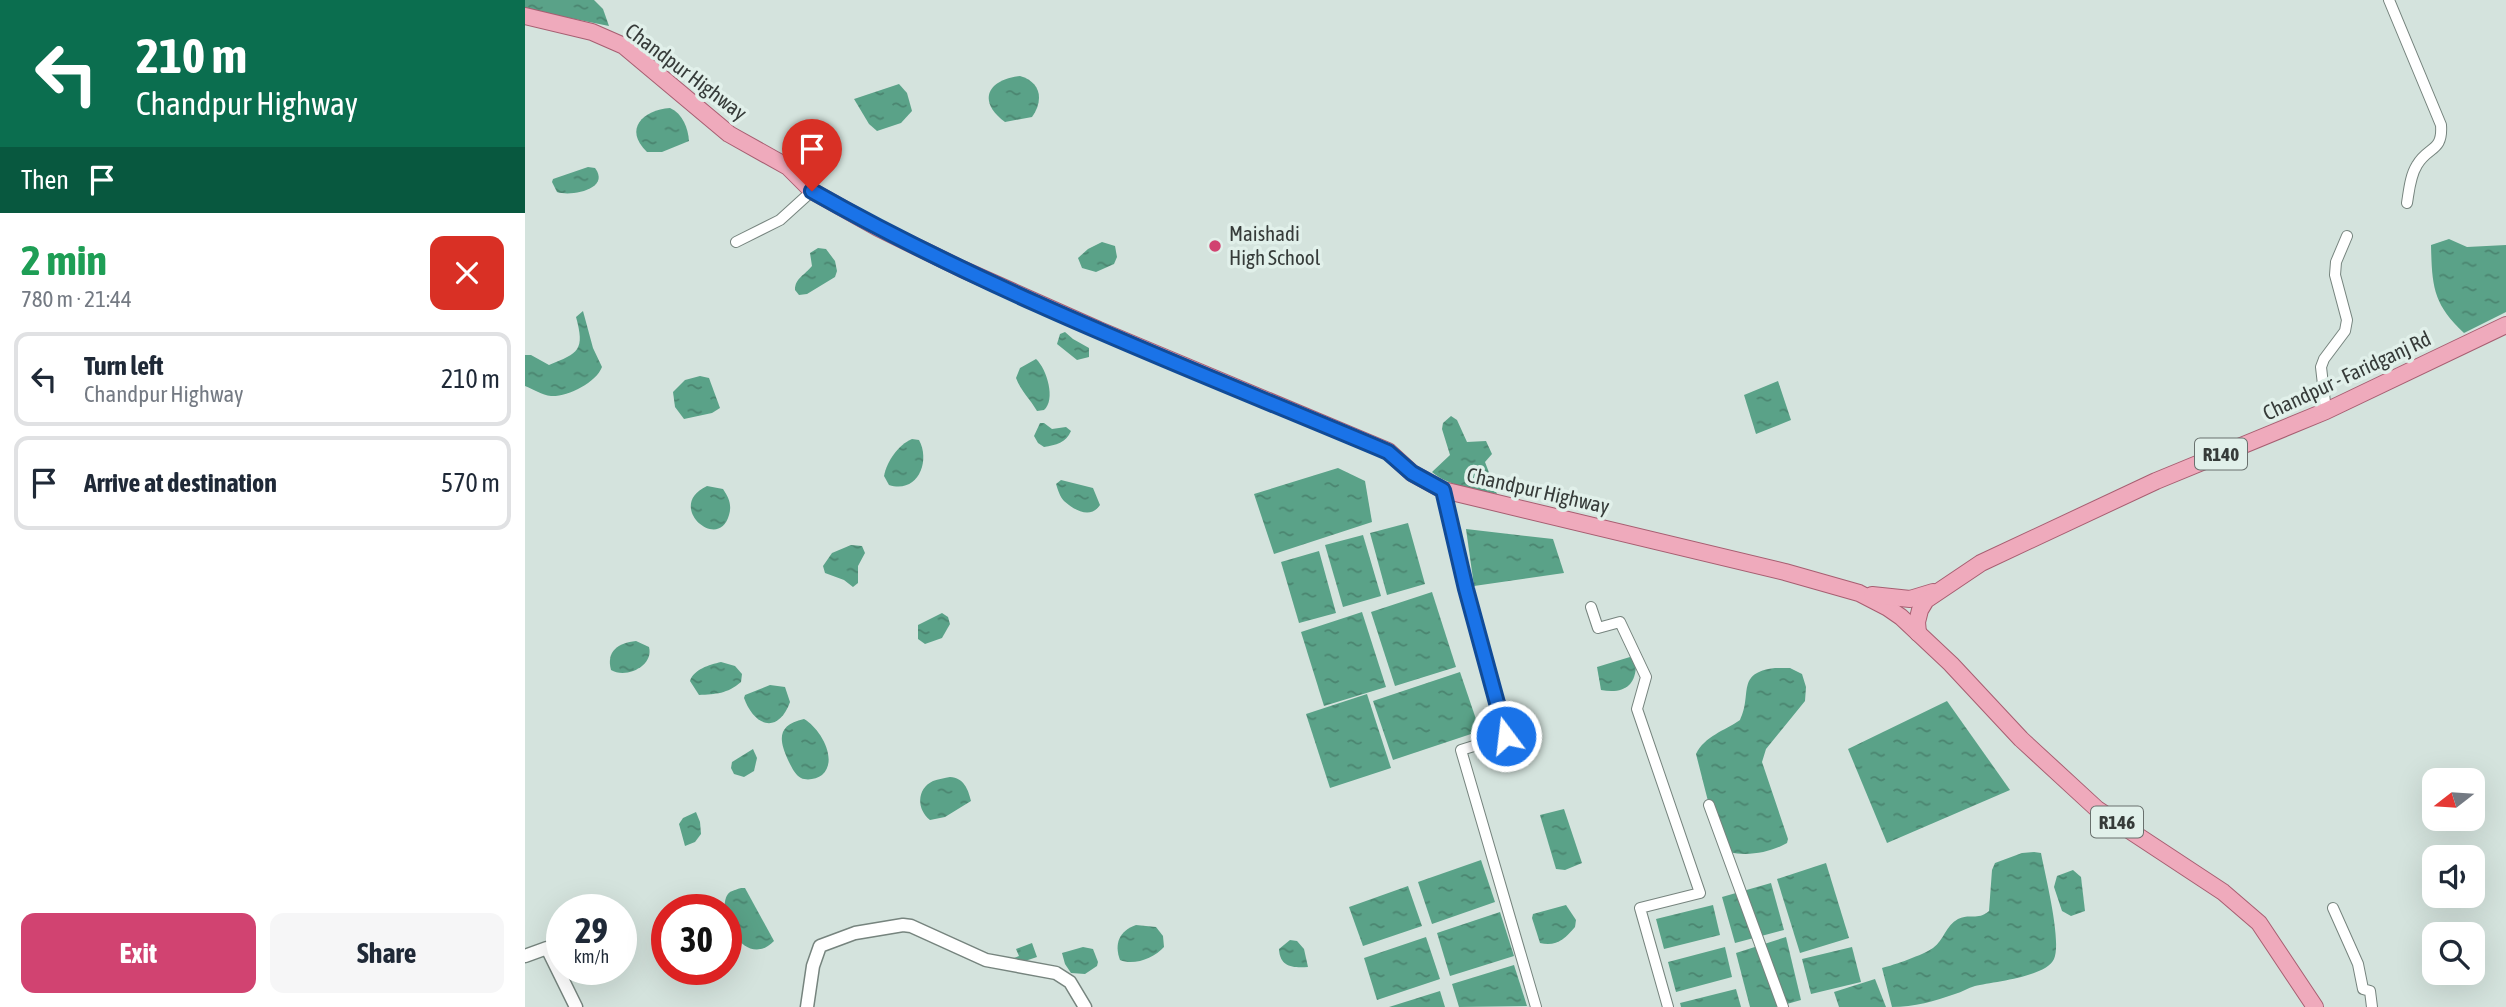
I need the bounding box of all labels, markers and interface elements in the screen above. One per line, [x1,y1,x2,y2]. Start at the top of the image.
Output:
street label: Chandpur Highway [621,18,752,125]
text: 210 m [136,27,247,83]
icon: left [21,28,112,119]
text: Chandpur Highway [136,85,358,122]
pin [782,119,842,191]
icon: arrive [793,130,831,168]
icon: arrive [83,161,121,199]
text: Then [21,165,69,195]
place label: Maishadi High School [1229,221,1321,269]
text: 2 min [21,236,107,284]
button: close [430,236,504,310]
marker: Maishadi High School [1207,238,1223,254]
text: 780 m · 21:44 [21,286,132,312]
street label: Chandpur - Faridganj Rd [2259,326,2434,425]
text: Turn left [84,351,164,381]
icon: left [25,360,63,398]
text: 210 m [441,364,500,394]
text: Chandpur Highway [84,381,244,407]
road number: R140 [2195,438,2247,470]
street label: Chandpur Highway [1465,462,1612,518]
icon: arrive [25,464,63,502]
text: Arrive at destination [84,468,277,498]
text: 570 m [441,468,500,498]
position arrow [1469,699,1543,773]
north arrow [2422,768,2485,831]
map controls [2422,768,2485,985]
road number: R146 [2091,806,2143,838]
button: sound [2422,845,2485,908]
speed limit sign: 30 [651,894,742,985]
text: 29 [575,910,608,950]
button: Exit [21,913,256,993]
button: Share [270,913,504,993]
button: search [2422,922,2485,985]
text: km/h [574,946,609,967]

